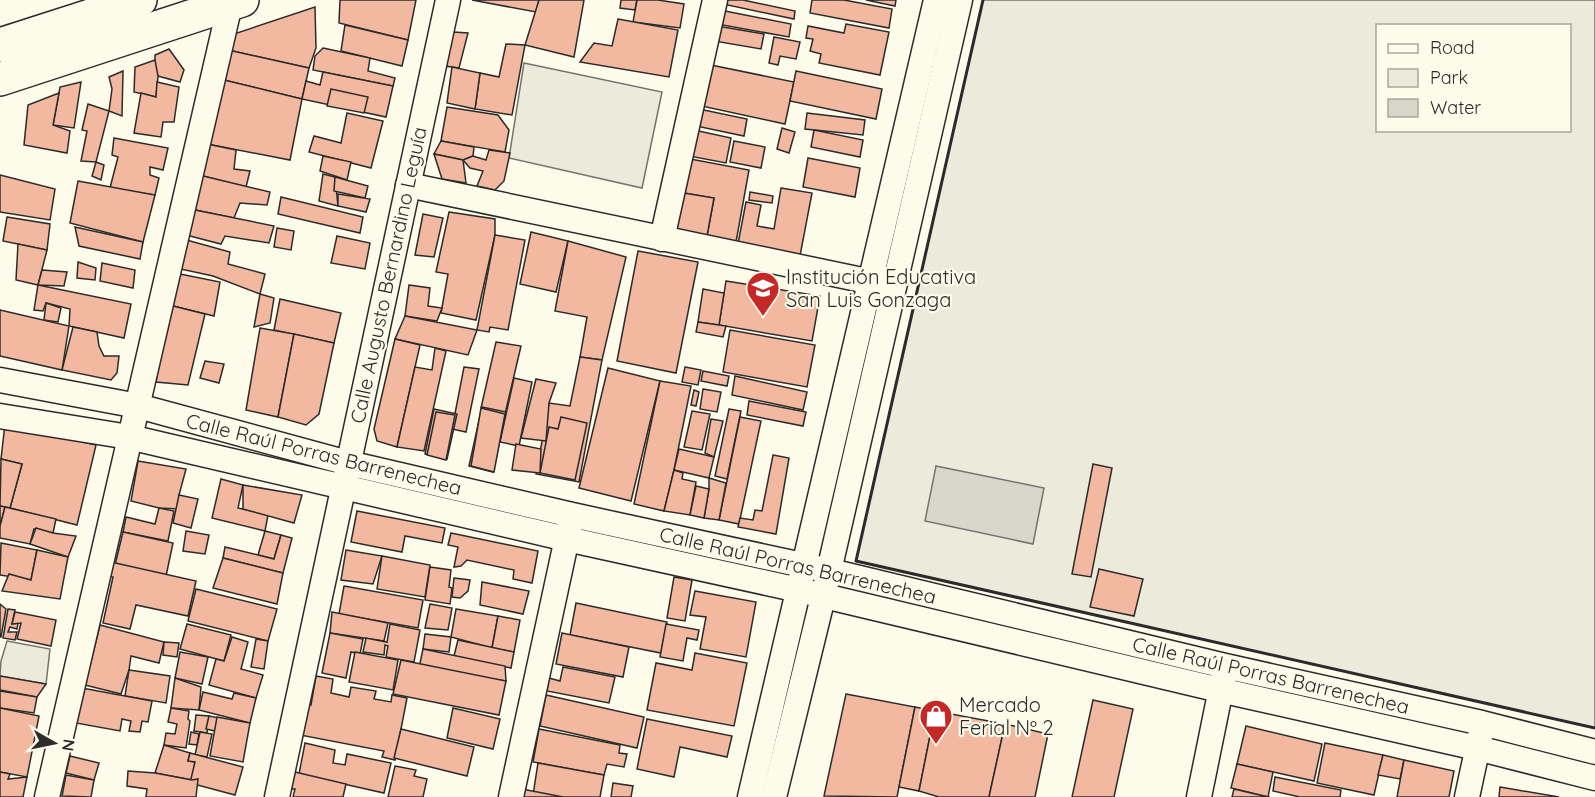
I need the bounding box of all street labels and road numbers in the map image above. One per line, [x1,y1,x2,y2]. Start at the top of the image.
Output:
street label: Calle Augusto Bernardino Leguía [344,124,432,426]
street label: Calle Raúl Porras Barrenechea [184,408,464,500]
street label: Calle Raúl Porras Barrenechea [657,521,939,609]
street label: Calle Raúl Porras Barrenechea [1130,631,1412,719]

